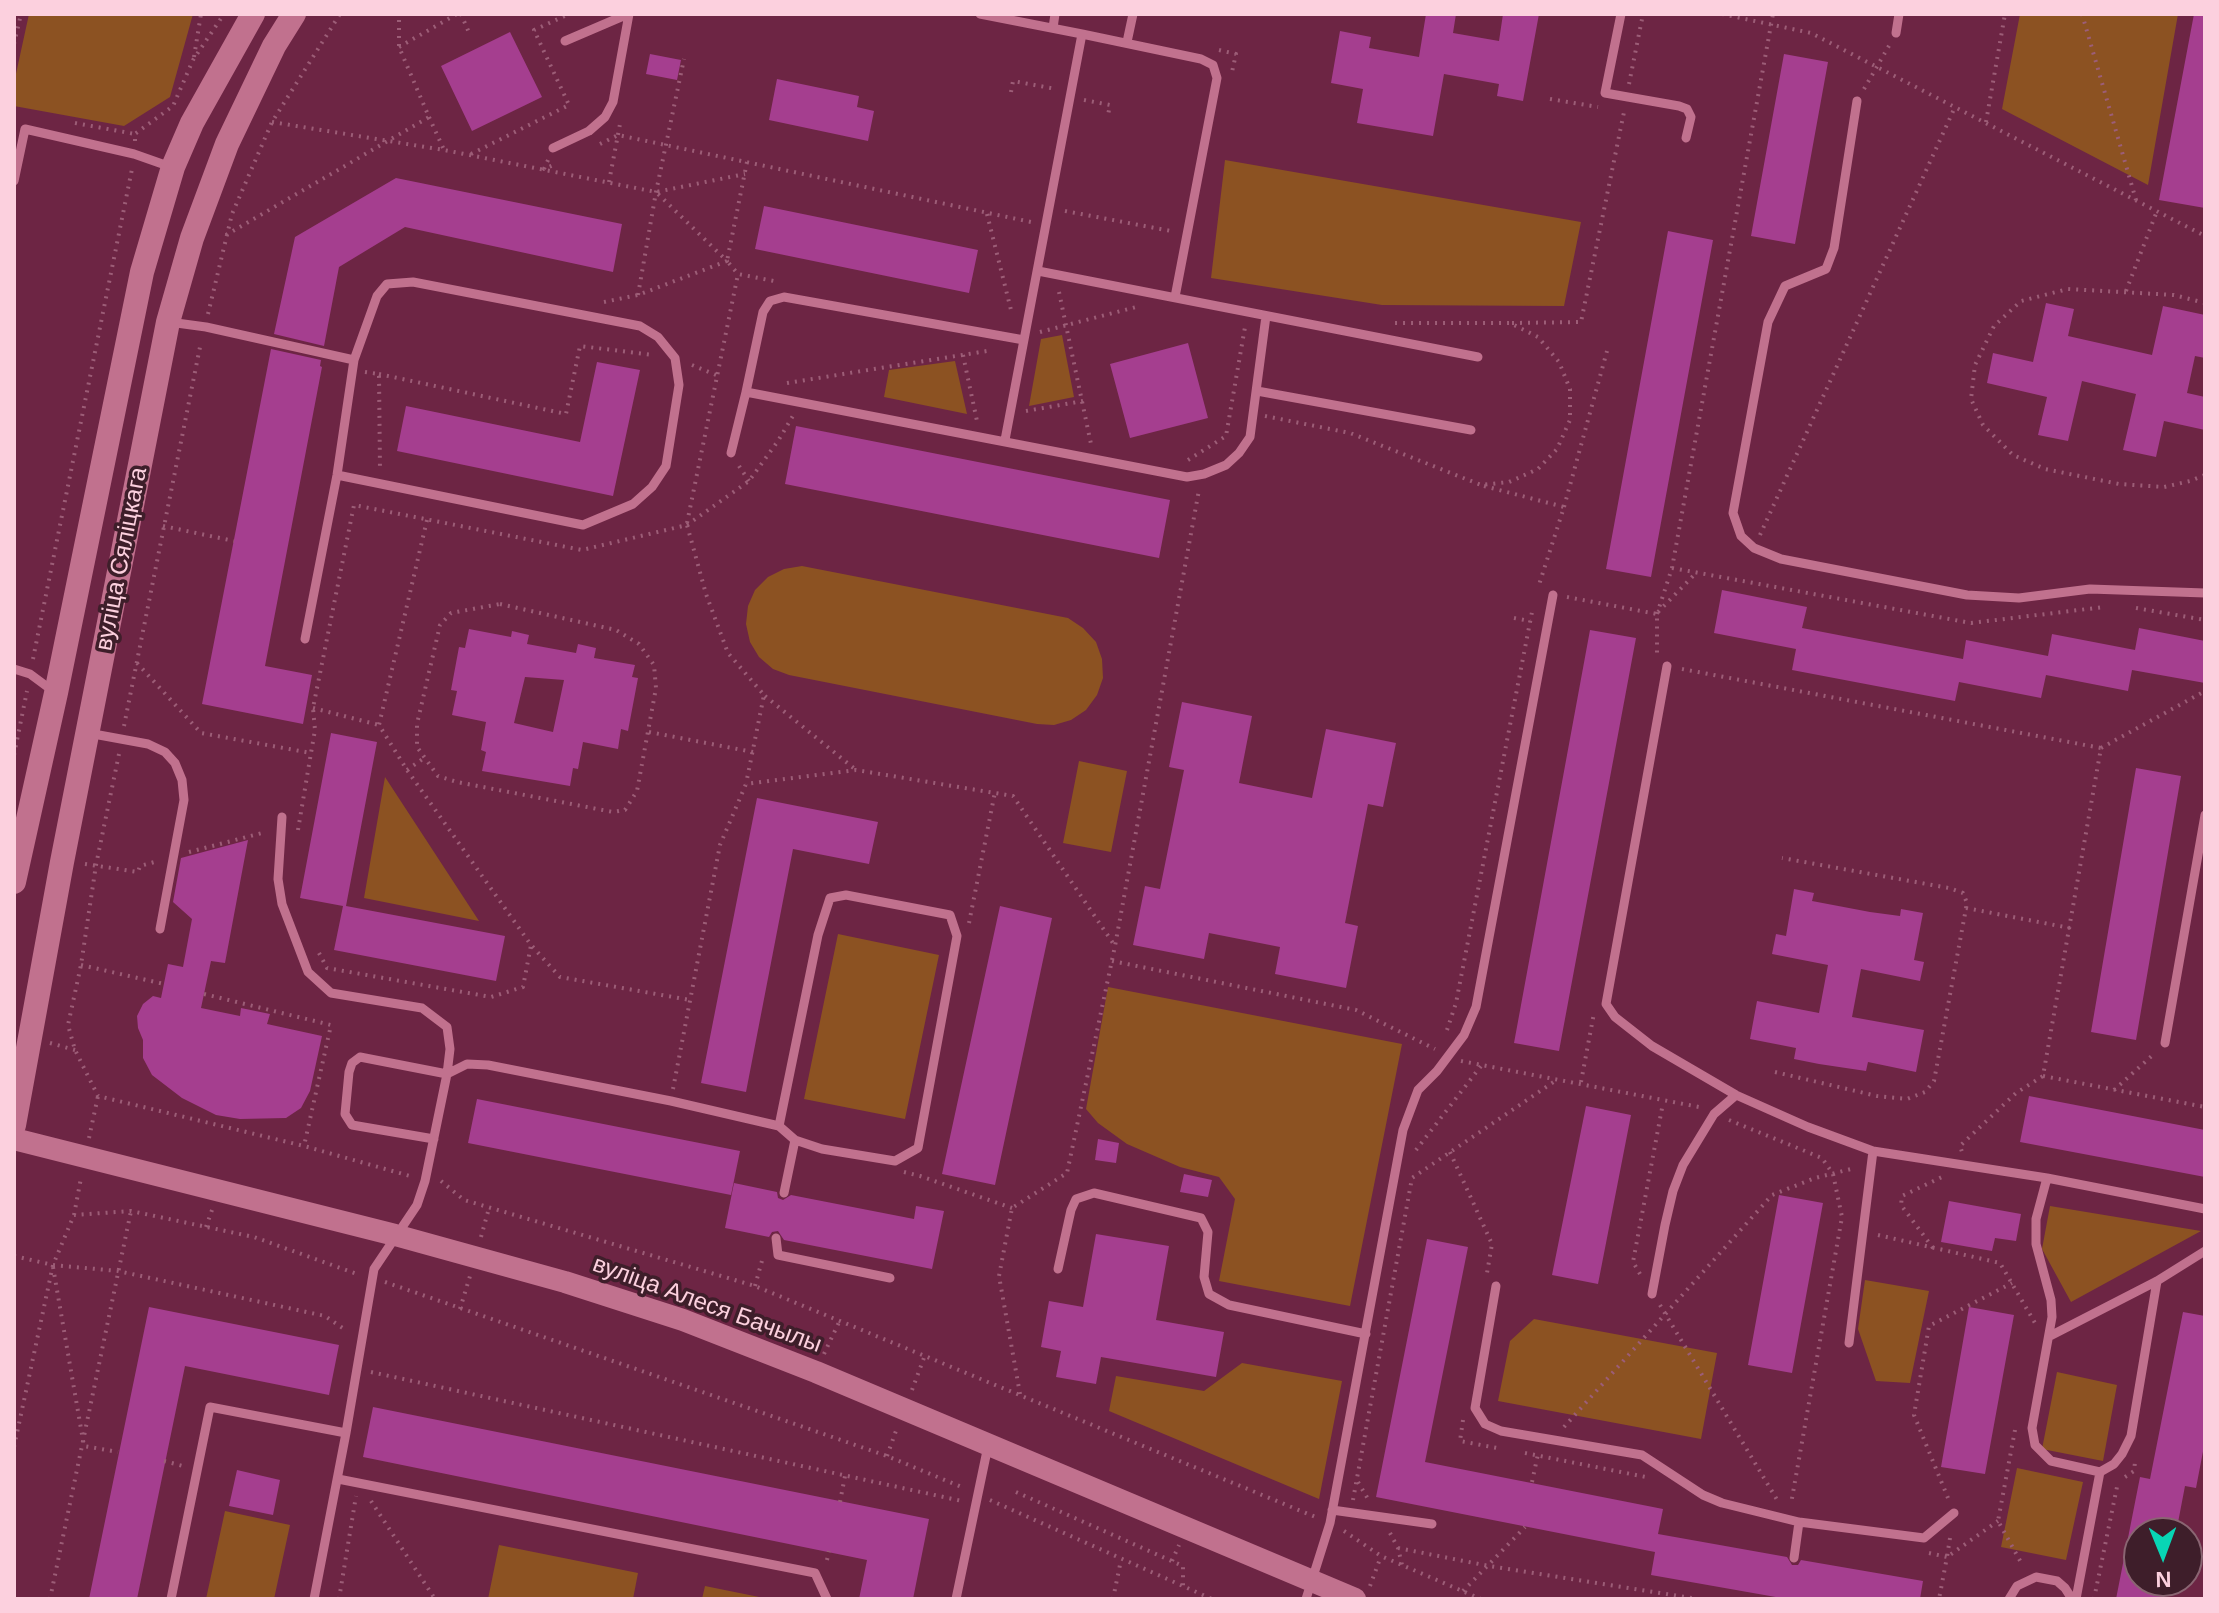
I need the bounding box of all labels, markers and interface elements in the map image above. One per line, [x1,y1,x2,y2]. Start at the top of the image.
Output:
street label: вуліца Сяліцкага [90,465,154,653]
street label: вуліца Алеся Бачылы [589,1250,825,1360]
north arrow [2123,1517,2203,1597]
text: N [2155,1567,2172,1592]

